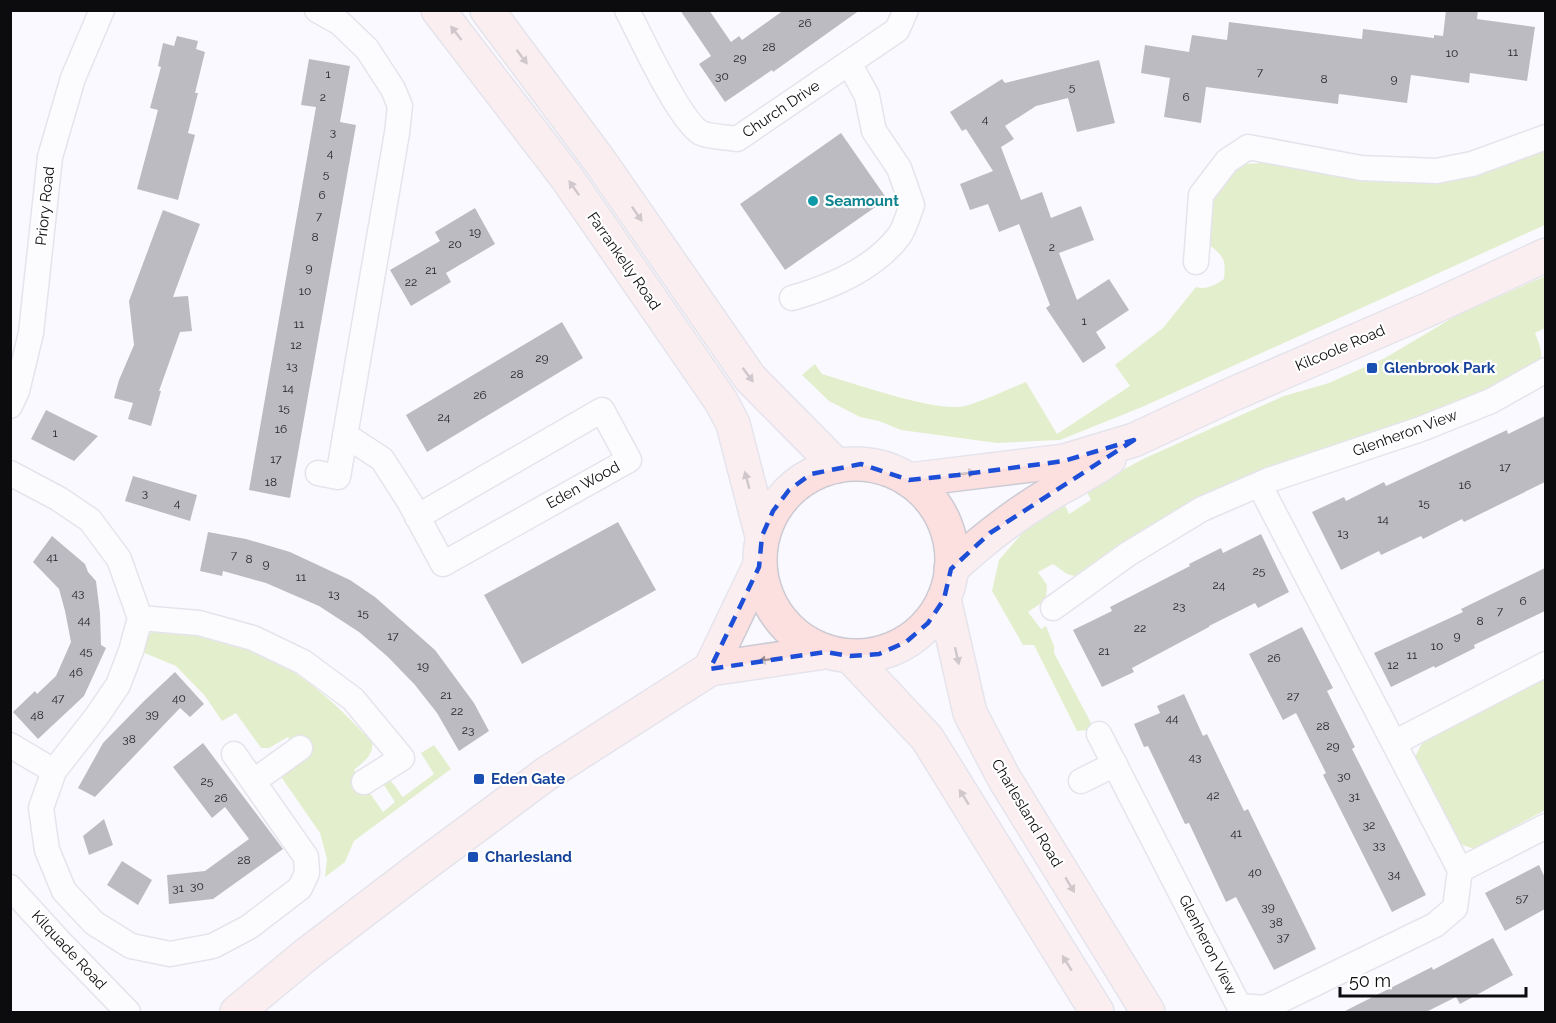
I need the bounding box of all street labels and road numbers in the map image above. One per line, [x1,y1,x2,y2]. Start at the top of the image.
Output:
street label: Church Drive [739,76,823,142]
street label: Priory Road [32,165,58,247]
street label: Farrankelly Road [584,209,664,313]
street label: Kilcoole Road [1292,321,1388,375]
street label: Glenheron View [1350,406,1460,460]
street label: Eden Wood [543,458,623,512]
street label: Charlesland Road [988,756,1066,870]
street label: Glenheron View [1175,892,1241,998]
street label: Kilquade Road [28,907,110,993]

